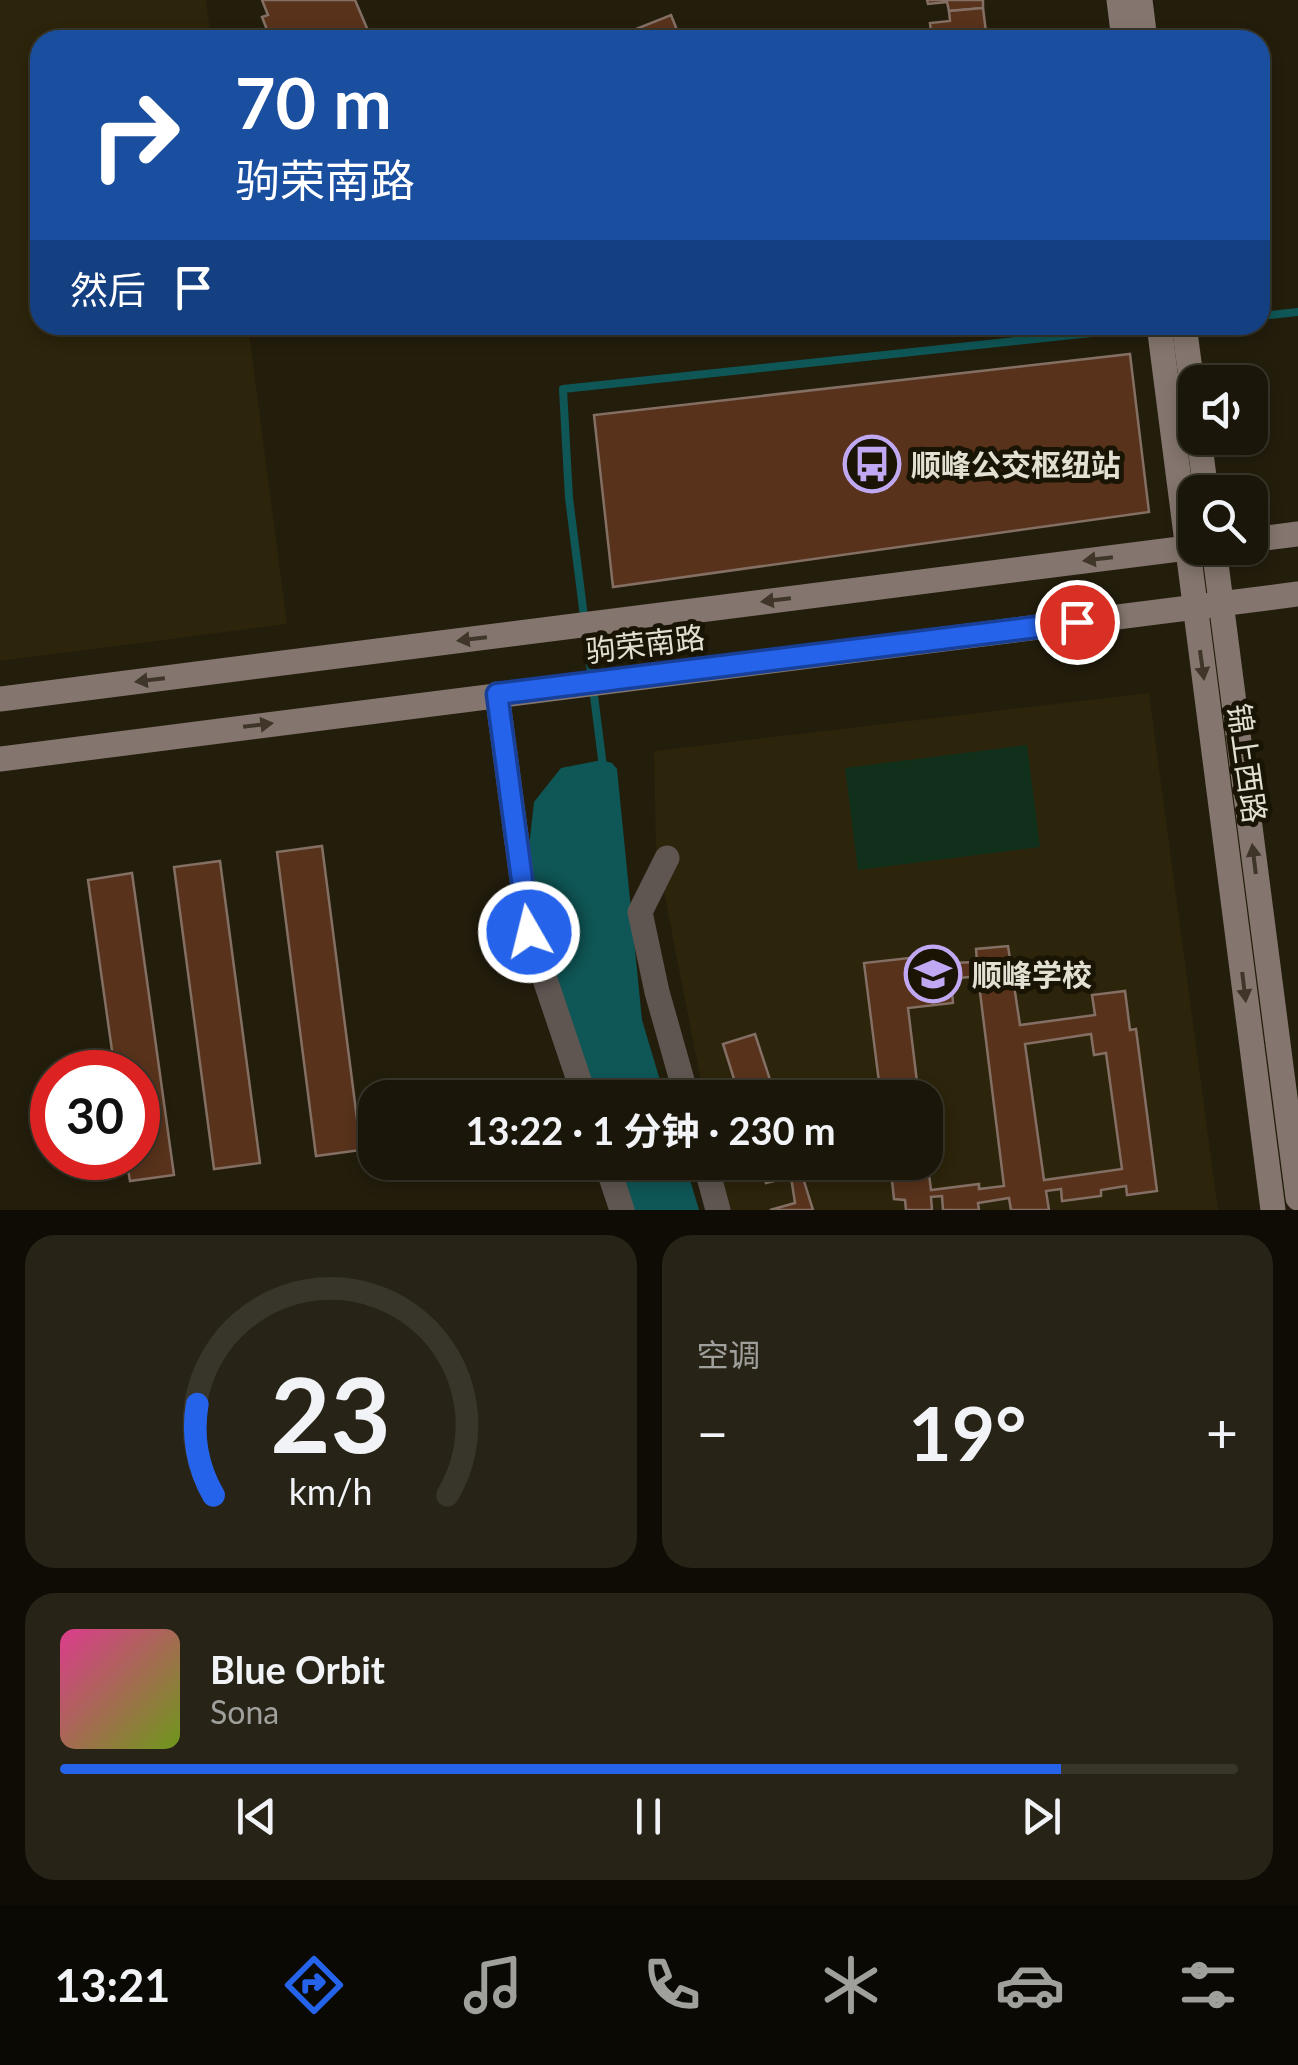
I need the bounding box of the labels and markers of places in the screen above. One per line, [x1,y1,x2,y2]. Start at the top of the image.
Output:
bus stop icon: 顺峰公交枢纽站 [842,434,902,494]
place label: 顺峰公交枢纽站 [911,446,1121,482]
pin [1035,580,1120,665]
school or university icon: 顺峰学校 [903,944,963,1004]
place label: 顺峰学校 [972,956,1092,992]

